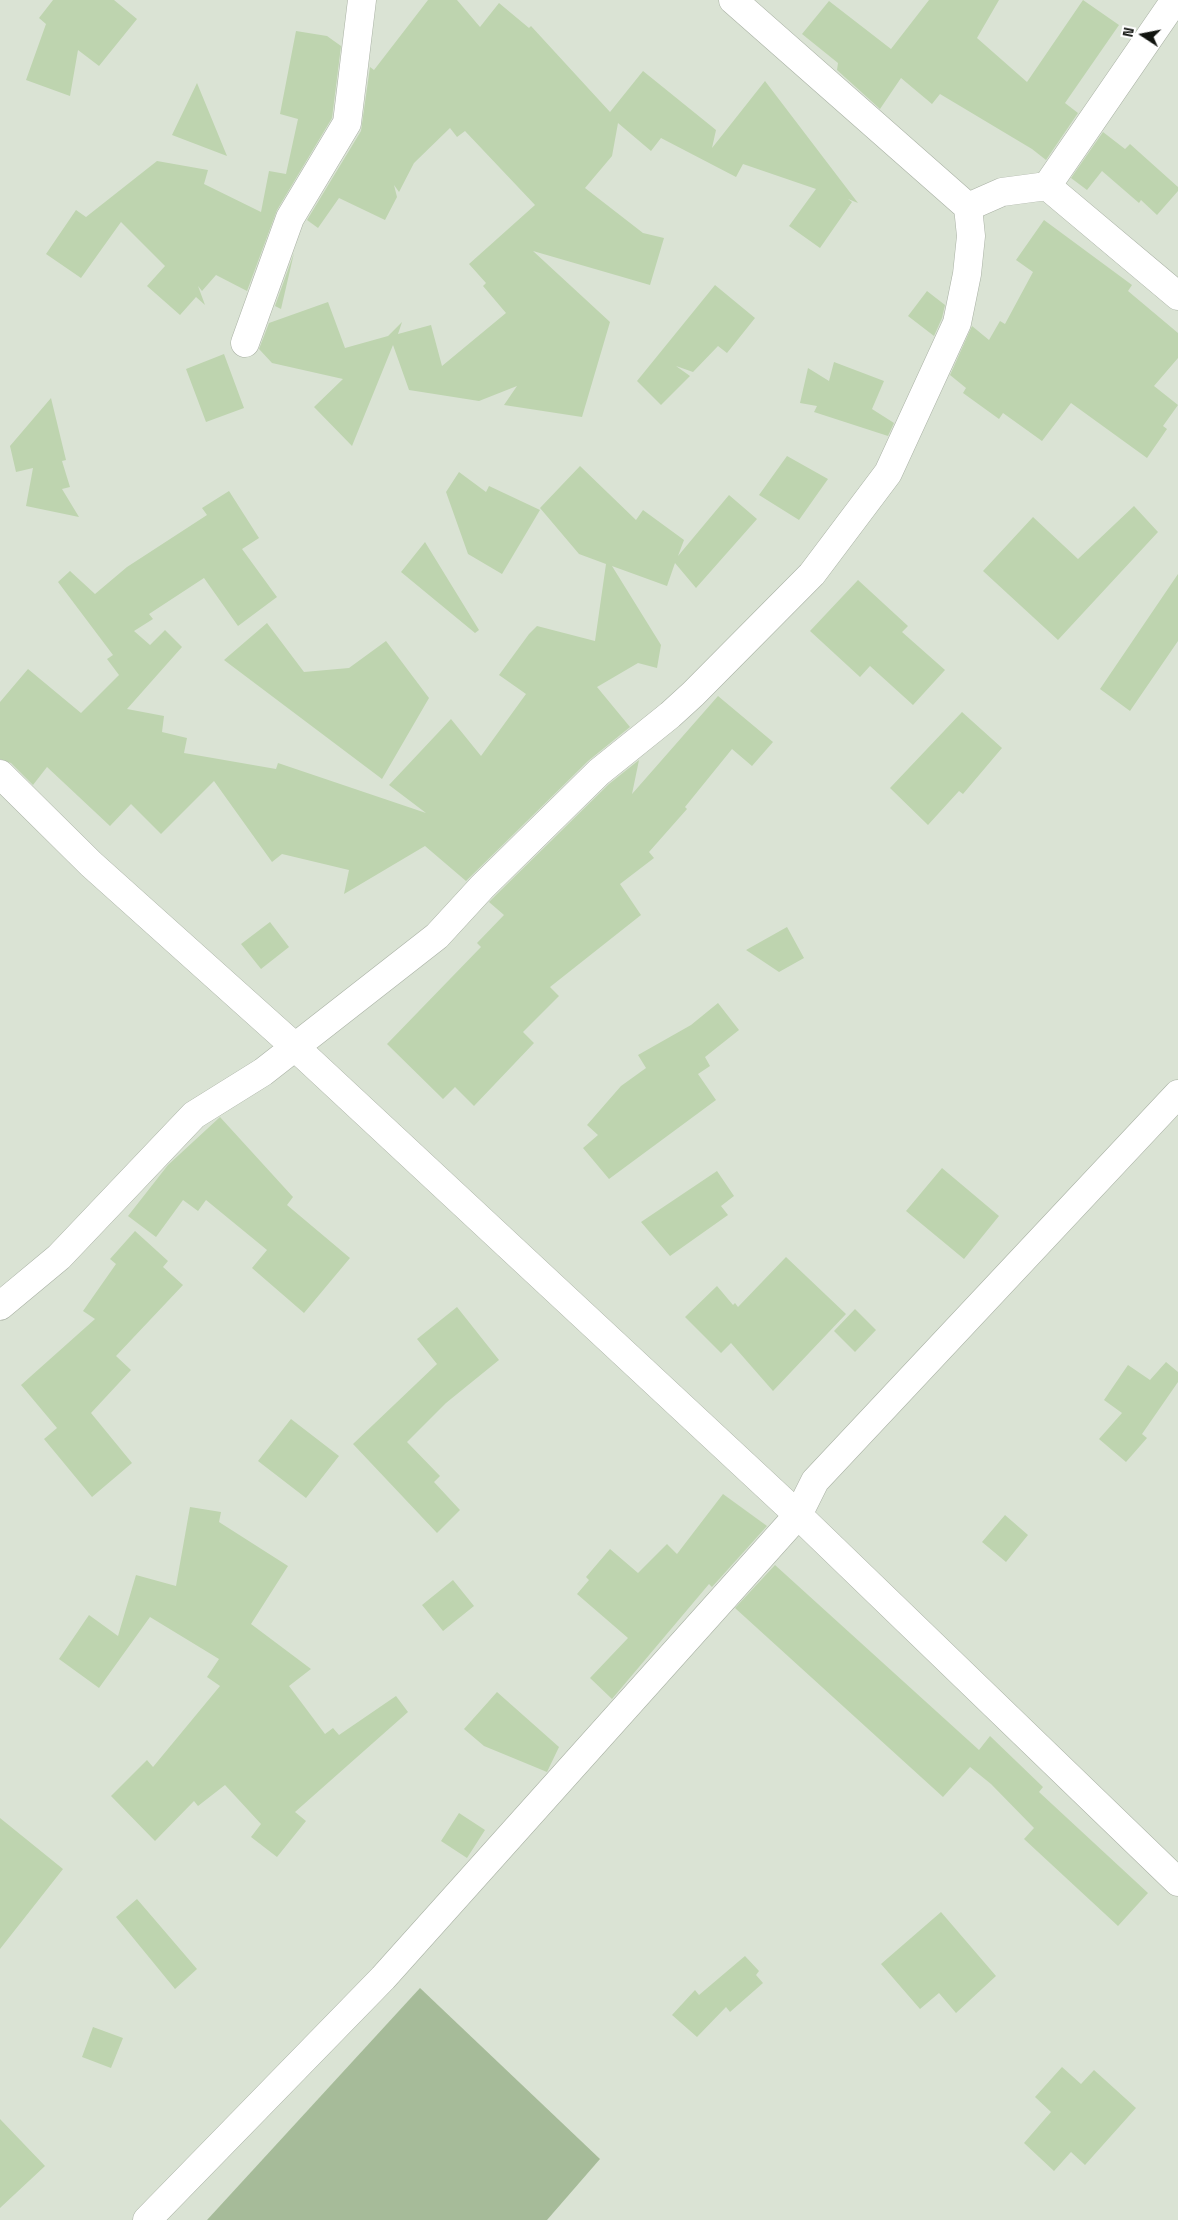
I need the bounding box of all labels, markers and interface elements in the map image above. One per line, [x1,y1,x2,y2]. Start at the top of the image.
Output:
north arrow [1118,10,1168,60]
text: N [1119,26,1138,38]

